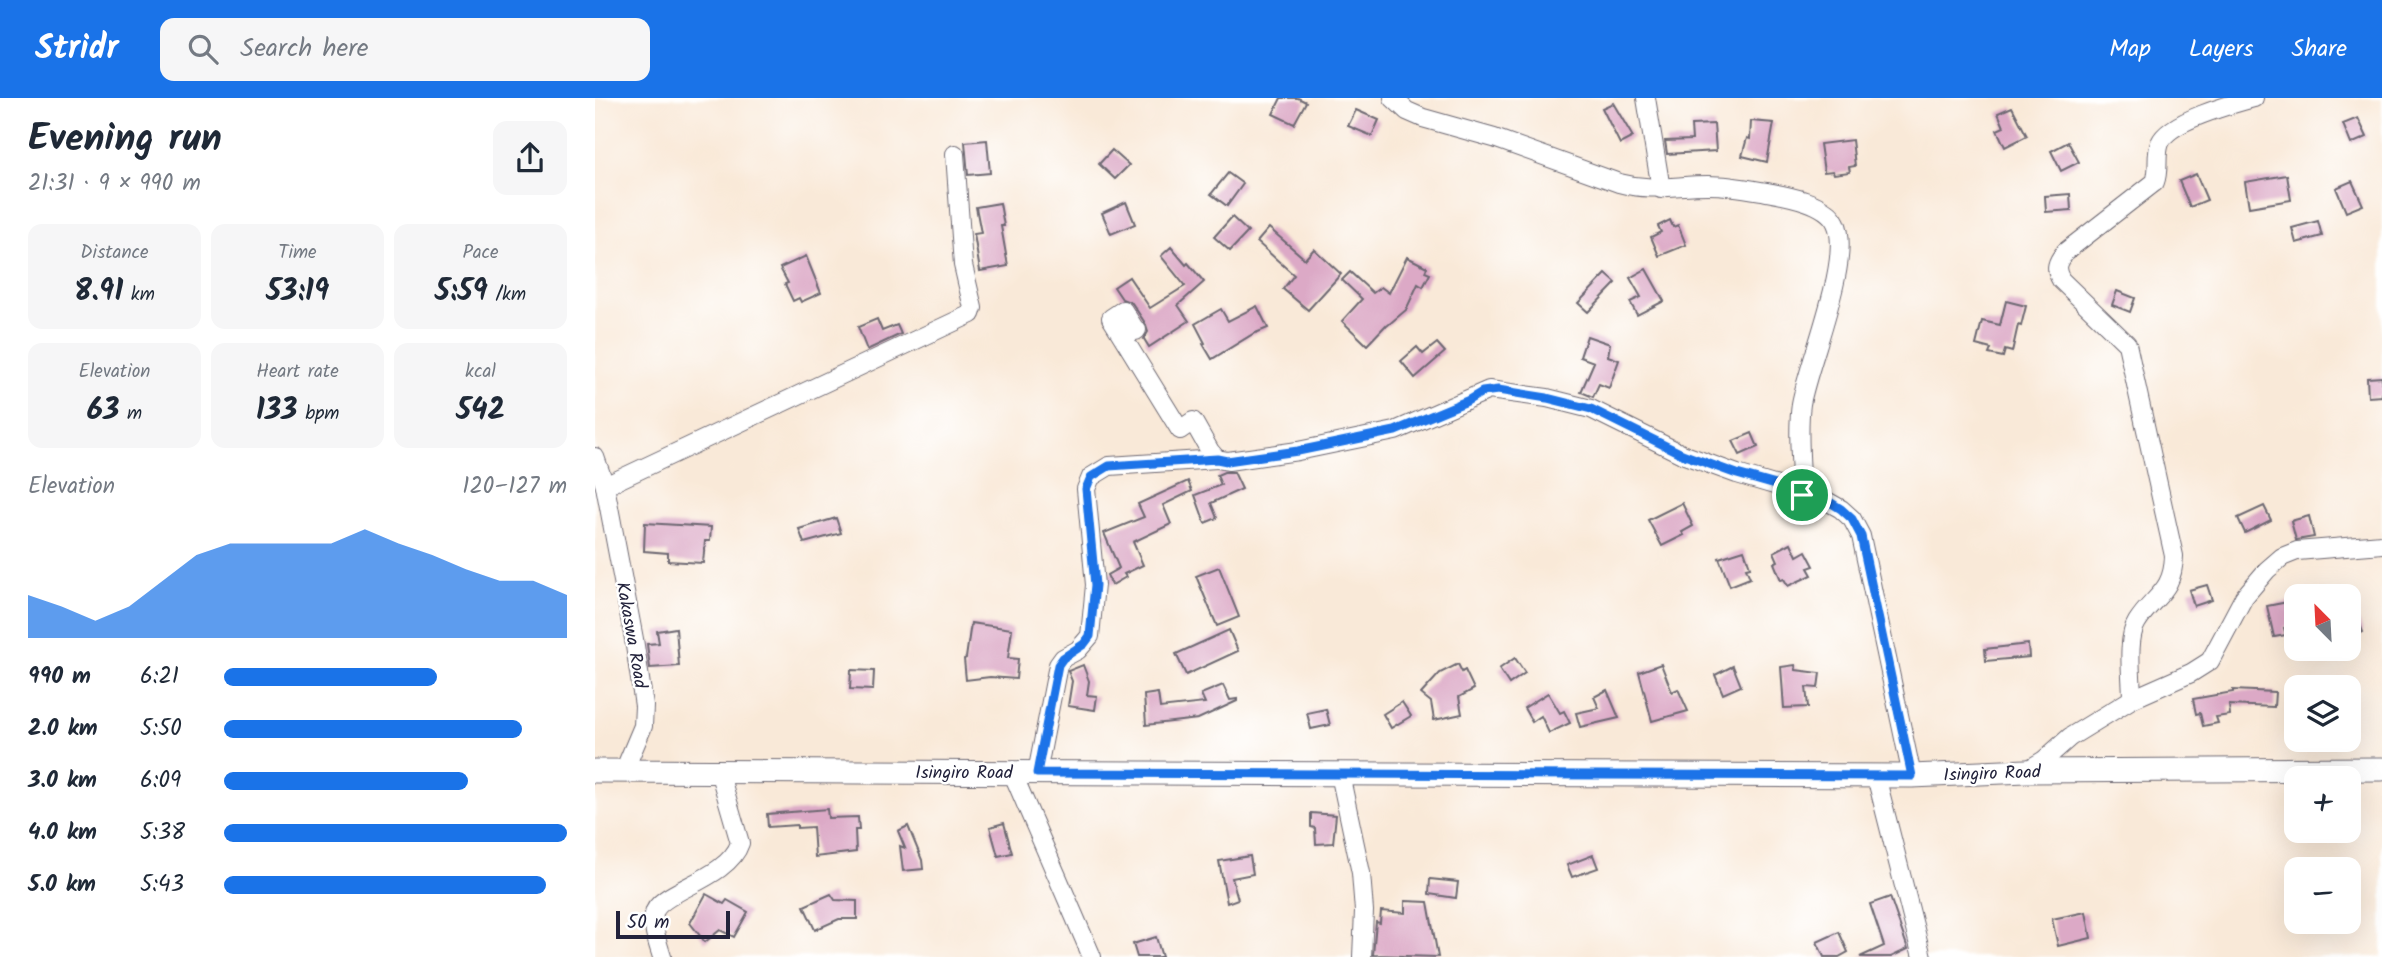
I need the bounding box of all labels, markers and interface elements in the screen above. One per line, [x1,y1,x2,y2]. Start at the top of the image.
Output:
search box [160,18,650,81]
text: Stridr [35,23,118,76]
text: Search here [240,28,369,70]
icon: search [184,30,222,68]
text: Map [2109,30,2151,69]
text: Layers [2189,30,2253,69]
text: Share [2291,30,2347,69]
text: Evening run [28,110,222,170]
button: share [493,121,567,195]
text: 21:31 · 9 × 990 m [28,166,201,202]
text: Distance [80,238,149,268]
text: Time [278,238,317,268]
text: Pace [462,238,499,268]
text: 8.91 [74,268,123,316]
text: 53:19 [266,268,329,316]
text: 5:59 [435,268,488,316]
text: km [123,280,155,310]
text: /km [488,280,526,310]
text: Elevation [79,357,150,387]
text: Heart rate [256,357,339,387]
text: kcal [465,357,496,387]
text: 63 [87,387,119,435]
text: 133 [256,387,298,435]
text: 542 [456,387,505,435]
text: m [119,399,142,429]
text: bpm [298,399,339,429]
pin [1772,465,1832,525]
text: Elevation [28,469,115,505]
text: 120–127 m [462,469,567,505]
icon: arrive [1783,476,1821,514]
street label: Kakaswa Road [607,580,654,692]
north arrow [2284,584,2361,662]
map controls [2284,584,2361,934]
text: 990 m [28,659,91,695]
text: 6:21 [140,659,179,695]
button: layers [2284,675,2361,752]
text: 2.0 km [28,711,98,747]
text: 5:50 [140,711,182,747]
street label: Isingiro Road [1943,758,2042,791]
street label: Isingiro Road [915,759,1014,788]
text: 3.0 km [28,763,97,799]
text: 6:09 [140,763,181,799]
button: + [2284,766,2361,843]
text: 4.0 km [28,815,97,851]
text: 5:38 [140,815,185,851]
button: − [2284,857,2361,934]
text: 5.0 km [28,867,96,903]
text: 5:43 [140,867,184,903]
scale bar [616,908,730,940]
text: 50 m [627,908,669,938]

